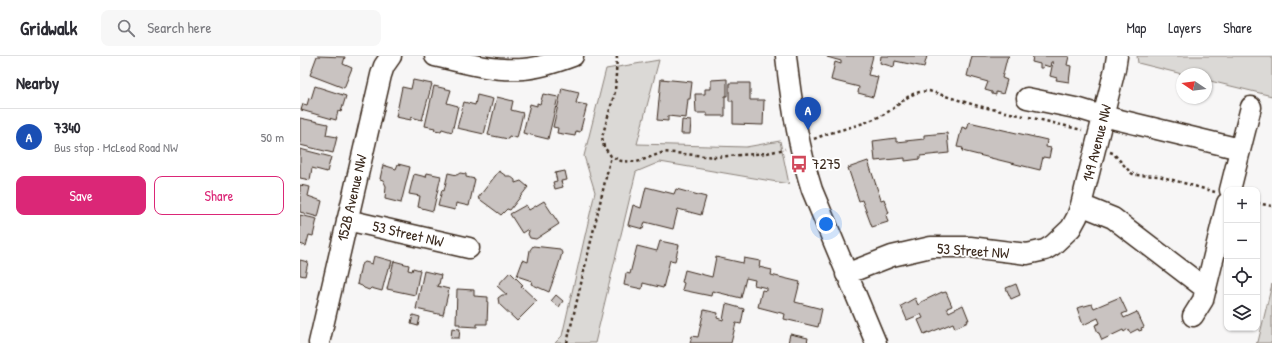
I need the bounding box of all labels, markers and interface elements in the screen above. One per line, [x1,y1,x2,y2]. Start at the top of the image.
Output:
search box [101,10,381,46]
text: Gridwalk [20,15,77,41]
icon: search [115,17,137,39]
text: Search here [147,17,211,38]
text: Map [1126,18,1146,37]
text: Layers [1168,18,1201,37]
text: Share [1223,18,1252,37]
north arrow [1176,68,1212,104]
text: Nearby [16,71,59,94]
pin: A [795,97,821,130]
street label: 149 Avenue NW [1077,101,1116,184]
text: 7340 [54,117,81,138]
text: A [26,128,32,146]
text: 50 m [261,128,284,146]
text: Bus stop · McLeod Road NW [54,138,178,156]
street label: 152B Avenue NW [331,152,372,243]
place label: 7275 [812,153,841,174]
bus stop icon: 7275 [789,154,809,174]
button: Save [16,176,146,215]
button: Share [154,176,284,215]
map controls [1224,187,1260,331]
button: + [1224,187,1260,223]
your location [816,214,836,234]
street label: 53 Street NW [371,215,446,252]
button: − [1224,223,1260,259]
street label: 53 Street NW [936,238,1010,264]
button: locate [1224,259,1260,295]
button: layers [1224,295,1260,331]

